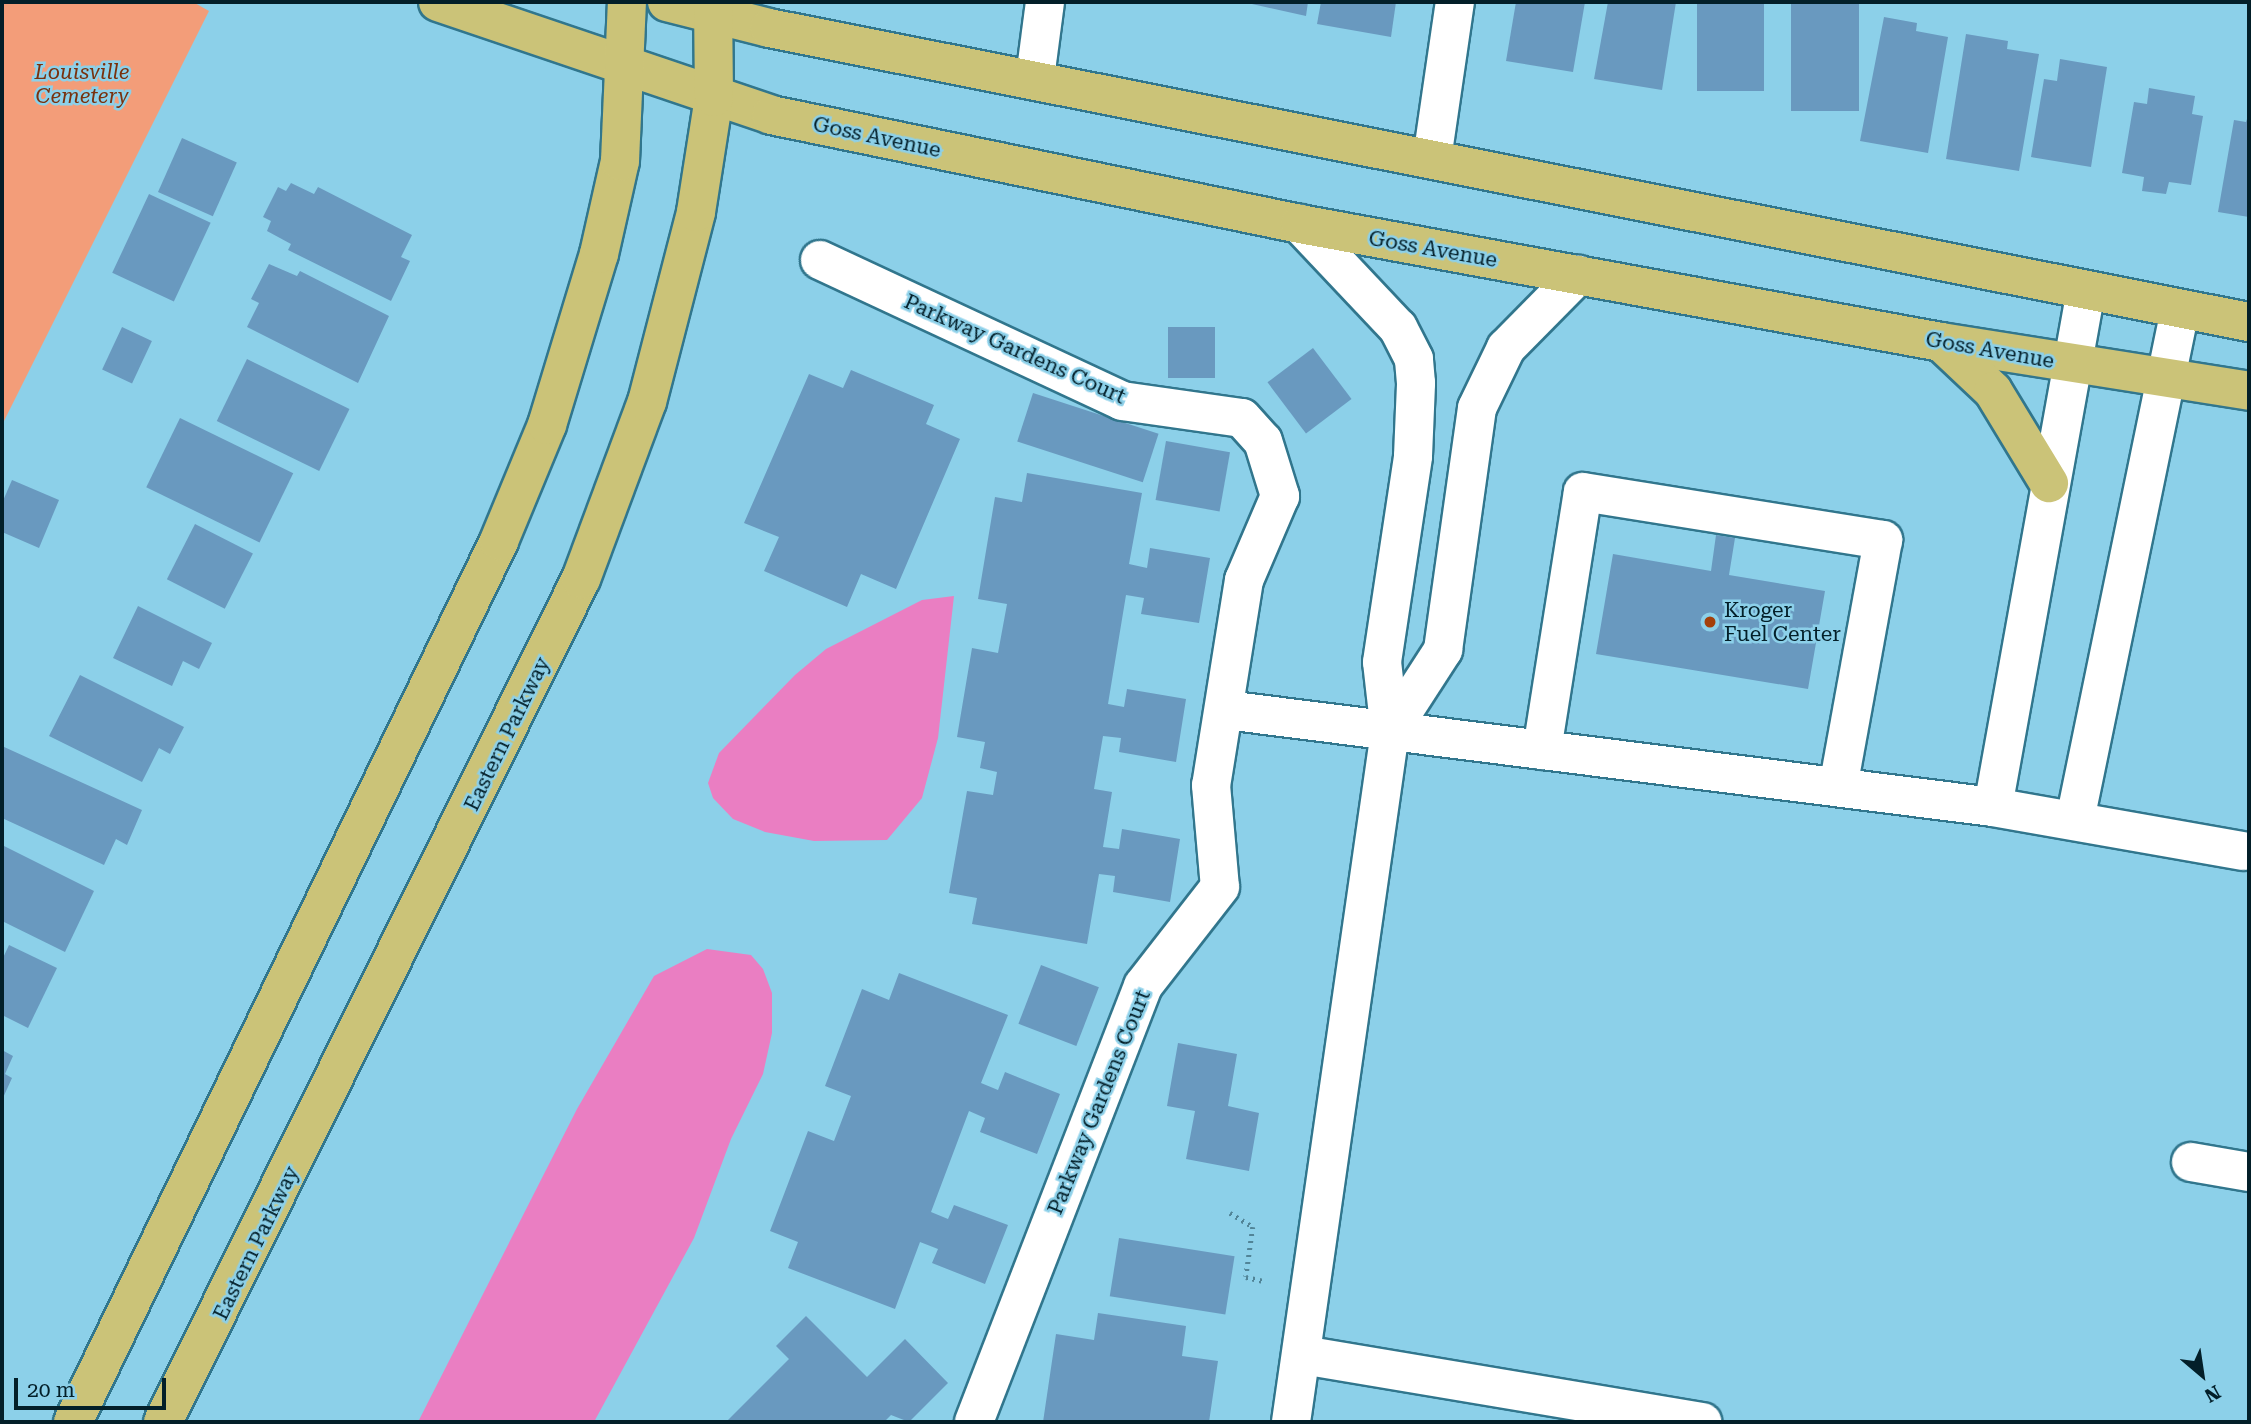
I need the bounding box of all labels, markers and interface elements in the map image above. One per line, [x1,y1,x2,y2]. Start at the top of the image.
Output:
park label: Louisville Cemetery [35,59,129,109]
street label: Goss Avenue [811,111,943,163]
street label: Goss Avenue [1367,225,1499,273]
street label: Parkway Gardens Court [900,289,1130,409]
street label: Goss Avenue [1924,326,2056,374]
place label: Kroger Fuel Center [1724,597,1841,647]
marker: Kroger Fuel Center [1702,614,1718,630]
street label: Eastern Parkway [459,653,555,815]
street label: Parkway Gardens Court [1042,986,1156,1218]
street label: Eastern Parkway [208,1162,304,1324]
north arrow [2167,1340,2237,1410]
scale bar [18,1364,170,1408]
text: 20 m [27,1378,75,1402]
text: N [2200,1380,2224,1407]

